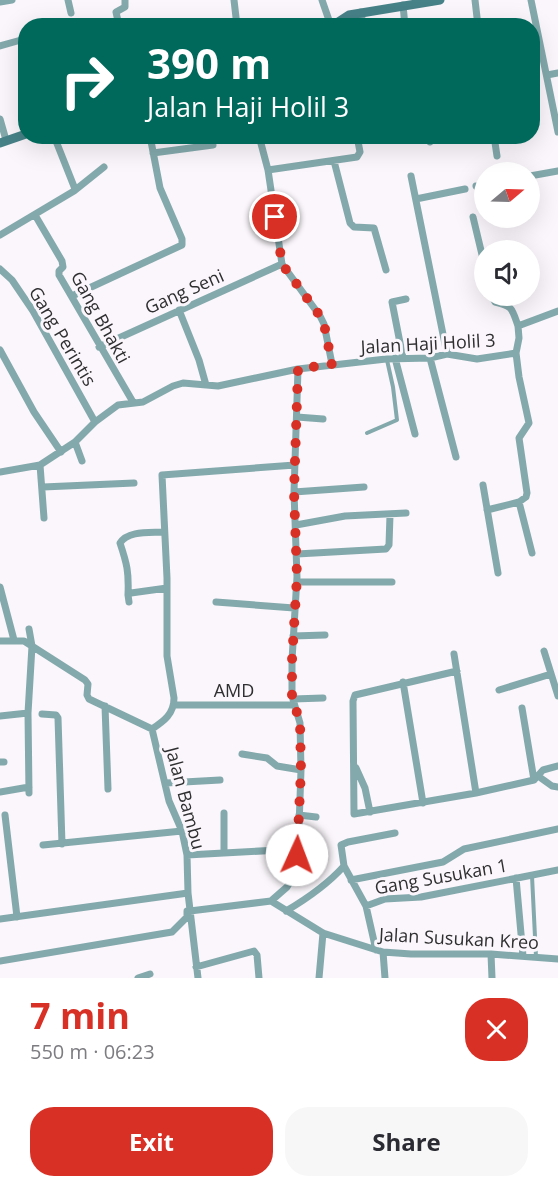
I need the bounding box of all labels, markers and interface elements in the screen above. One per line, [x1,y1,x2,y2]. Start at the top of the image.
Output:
text: 390 m [147,34,271,91]
icon: right [48,42,126,120]
text: Jalan Haji Holil 3 [147,88,349,125]
north arrow [474,162,540,228]
map controls [474,162,540,306]
pin [249,191,300,242]
icon: arrive [258,200,291,233]
button: sound [474,240,540,306]
street label: Gang Seni [141,263,227,319]
street label: Gang Bhakti [66,267,136,367]
street label: Gang Perintis [24,282,102,390]
street label: Jalan Haji Holil 3 [358,327,496,359]
street label: AMD [214,678,254,702]
street label: Jalan Bambu [160,742,211,852]
position arrow [265,823,329,887]
street label: Gang Susukan 1 [373,852,509,900]
street label: Jalan Susukan Kreo [376,922,540,954]
text: 7 min [30,991,130,1040]
button: close [465,998,528,1061]
text: 550 m · 06:23 [30,1038,155,1065]
button: Exit [30,1107,273,1176]
button: Share [285,1107,528,1176]

